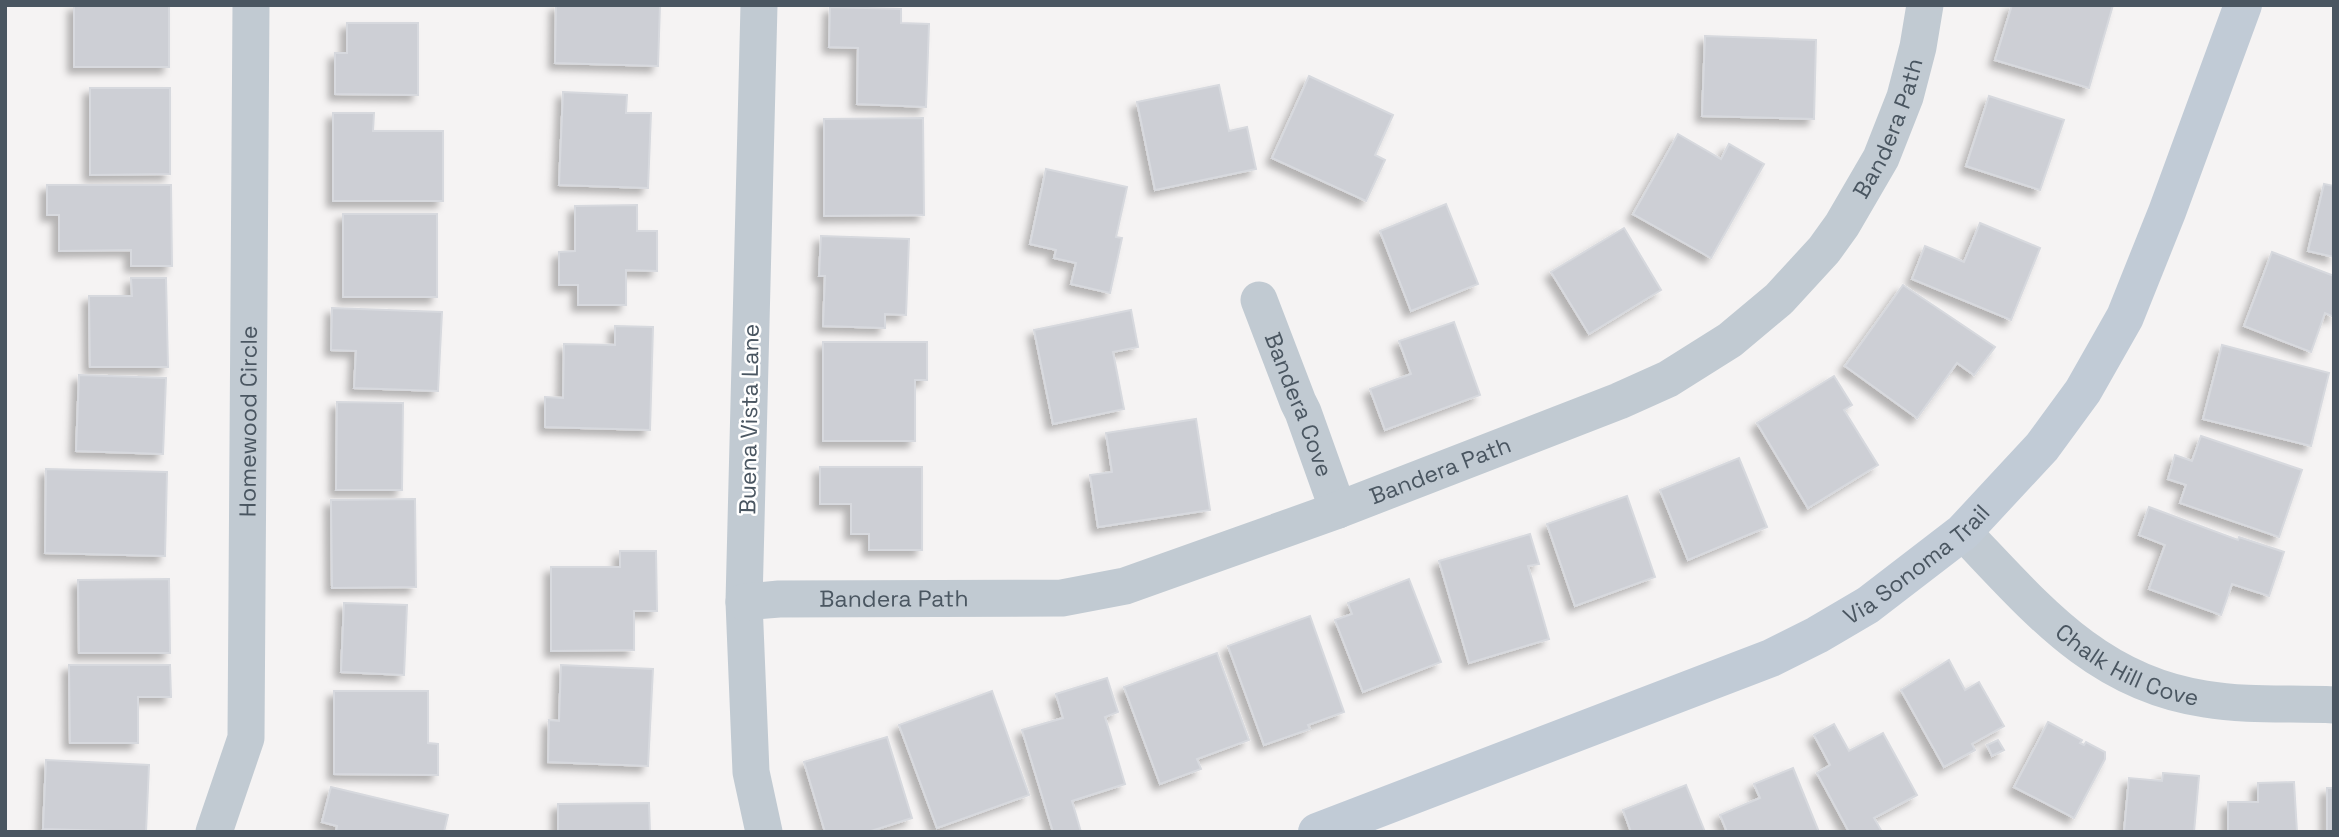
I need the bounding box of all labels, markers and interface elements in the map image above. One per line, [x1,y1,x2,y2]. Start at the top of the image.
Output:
street label: Bandera Path [1846,55,1929,204]
street label: Buena Vista Lane [732,323,766,515]
street label: Homewood Circle [233,325,264,517]
street label: Bandera Cove [1258,328,1340,481]
street label: Bandera Path [1365,429,1515,511]
street label: Via Sonoma Trail [1838,498,1996,631]
street label: Bandera Path [819,583,969,614]
street label: Chalk Hill Cove [2049,617,2201,713]

